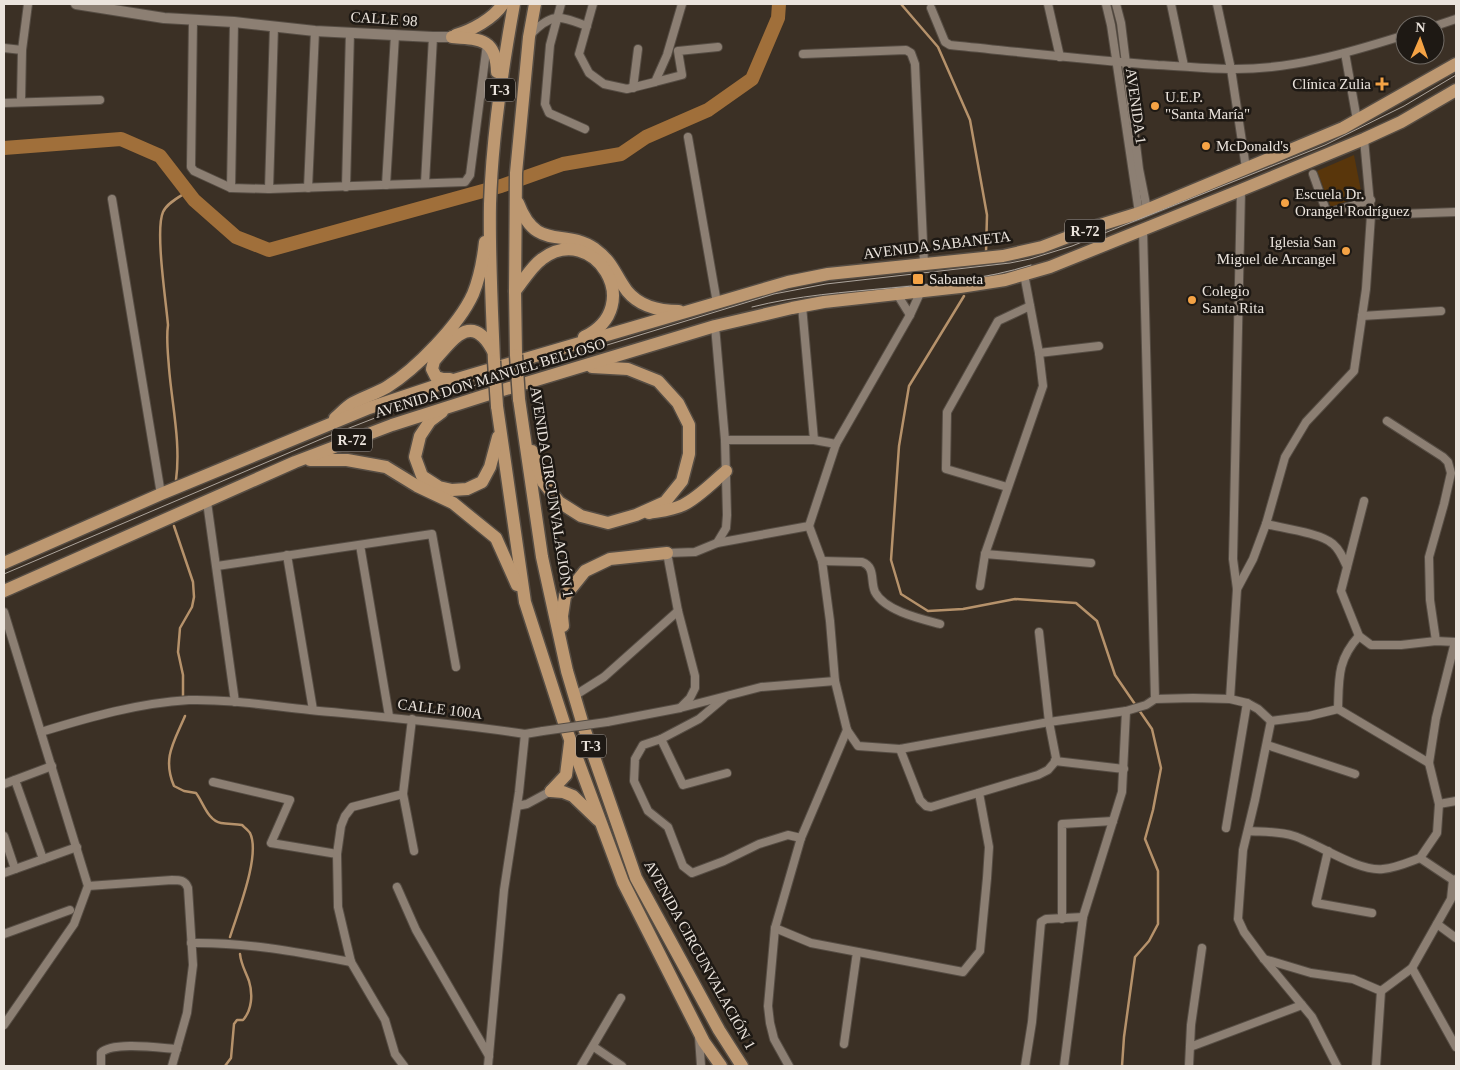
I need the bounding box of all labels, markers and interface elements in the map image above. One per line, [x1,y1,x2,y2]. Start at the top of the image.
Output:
street label: CALLE 98 [350,9,418,29]
north arrow [1395,15,1445,65]
text: N [1415,20,1426,35]
street label: AVENIDA 1 [1123,67,1149,145]
place label: Clínica Zulia [1292,76,1371,92]
marker: Clínica Zulia [1375,77,1389,91]
road number: T-3 [485,78,515,102]
place label: U.E.P. "Santa María" [1165,89,1250,122]
marker: U.E.P. "Santa María" [1149,100,1161,112]
place label: McDonald's [1216,138,1289,154]
marker: McDonald's [1200,140,1212,152]
place label: Escuela Dr. Orangel Rodríguez [1295,186,1410,219]
marker: Escuela Dr. Orangel Rodríguez [1279,197,1291,209]
road number: R-72 [1065,220,1105,242]
street label: AVENIDA SABANETA [863,228,1012,262]
place label: Iglesia San Miguel de Arcangel [1217,234,1336,267]
marker: Iglesia San Miguel de Arcangel [1340,245,1352,257]
place label: Sabaneta [929,271,983,287]
marker: Sabaneta [911,272,925,286]
place label: Colegio Santa Rita [1202,283,1264,316]
marker: Colegio Santa Rita [1186,294,1198,306]
street label: AVENIDA DON MANUEL BELLOSO [373,335,607,421]
street label: AVENIDA CIRCUNVALACIÓN 1 [527,385,577,599]
road number: R-72 [332,428,372,452]
street label: CALLE 100A [397,696,484,722]
road number: T-3 [576,734,606,758]
street label: AVENIDA CIRCUNVALACIÓN 1 [641,858,759,1052]

